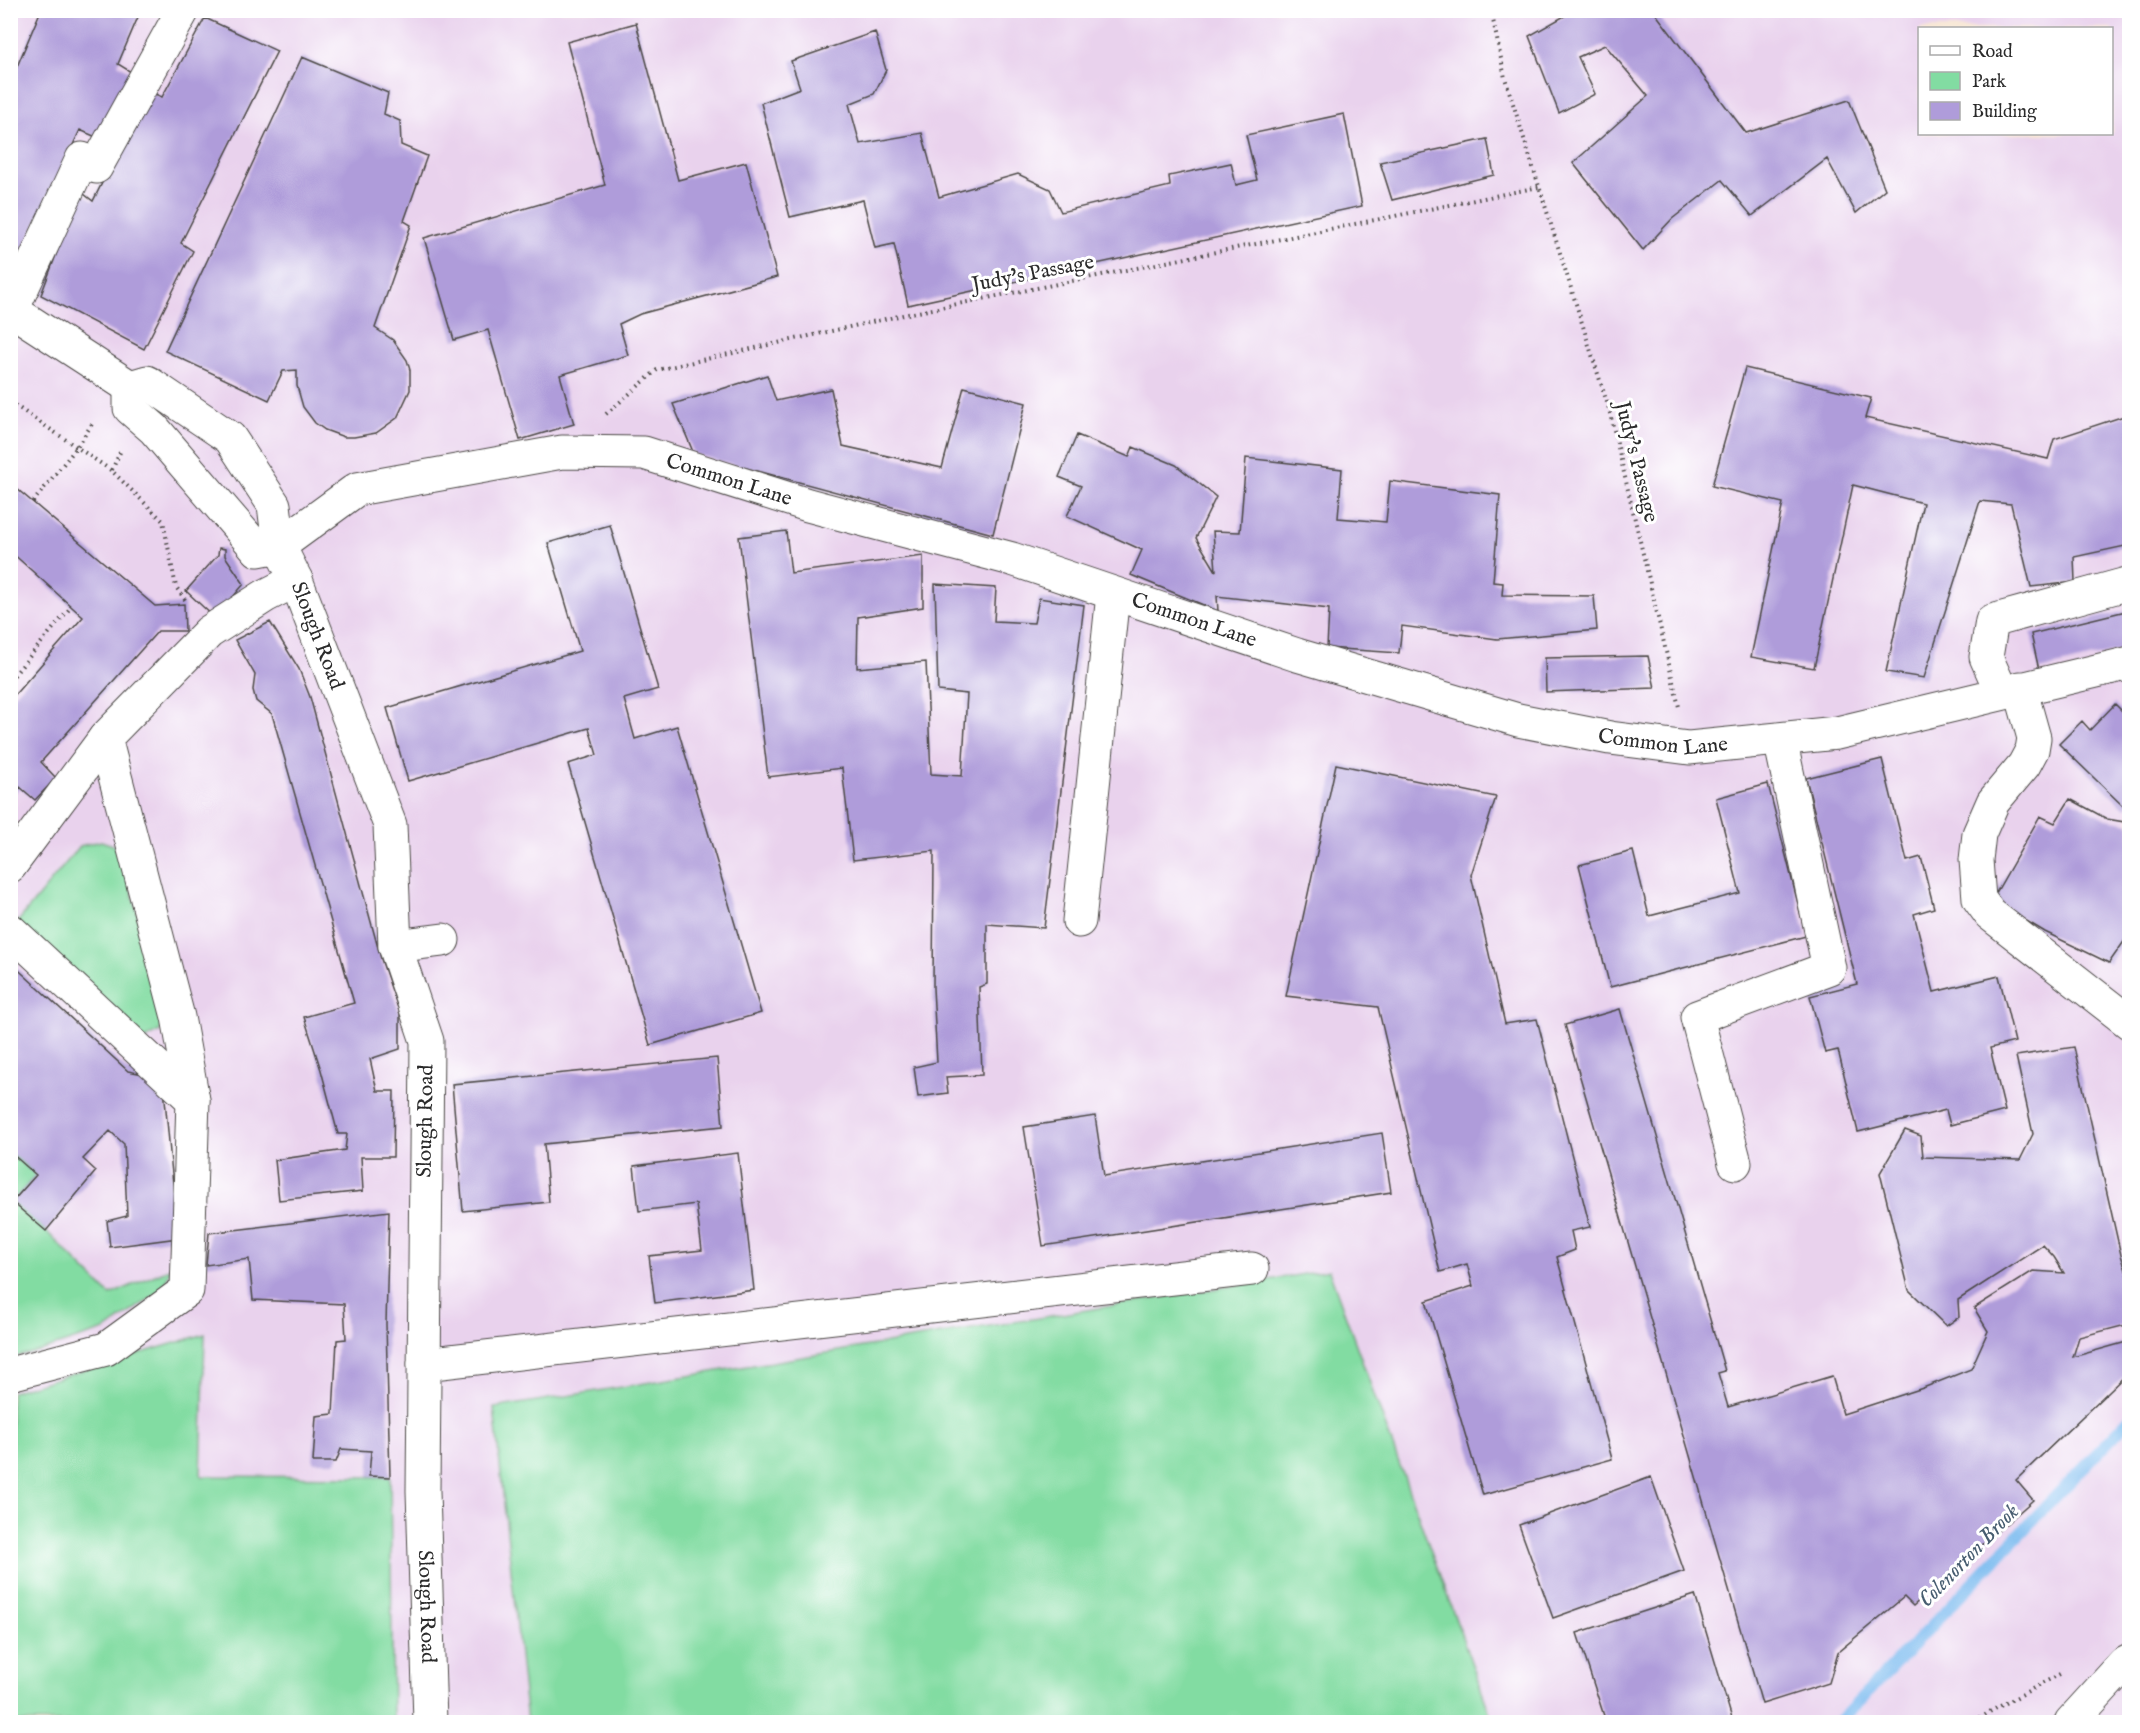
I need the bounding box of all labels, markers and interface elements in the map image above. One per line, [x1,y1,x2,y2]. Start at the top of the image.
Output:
legend [1918,27,2113,135]
text: Road [1972,41,2013,64]
text: Park [1972,71,2007,94]
text: Building [1972,101,2037,124]
street label: Judy's Passage [968,249,1097,299]
street label: Judy's Passage [1607,397,1664,526]
street label: Common Lane [663,447,796,513]
street label: Slough Road [284,578,351,694]
street label: Common Lane [1128,587,1260,654]
street label: Common Lane [1595,722,1729,762]
street label: Slough Road [412,1063,440,1178]
water label: Colenorton Brook [1913,1498,2025,1614]
street label: Slough Road [411,1550,442,1665]

